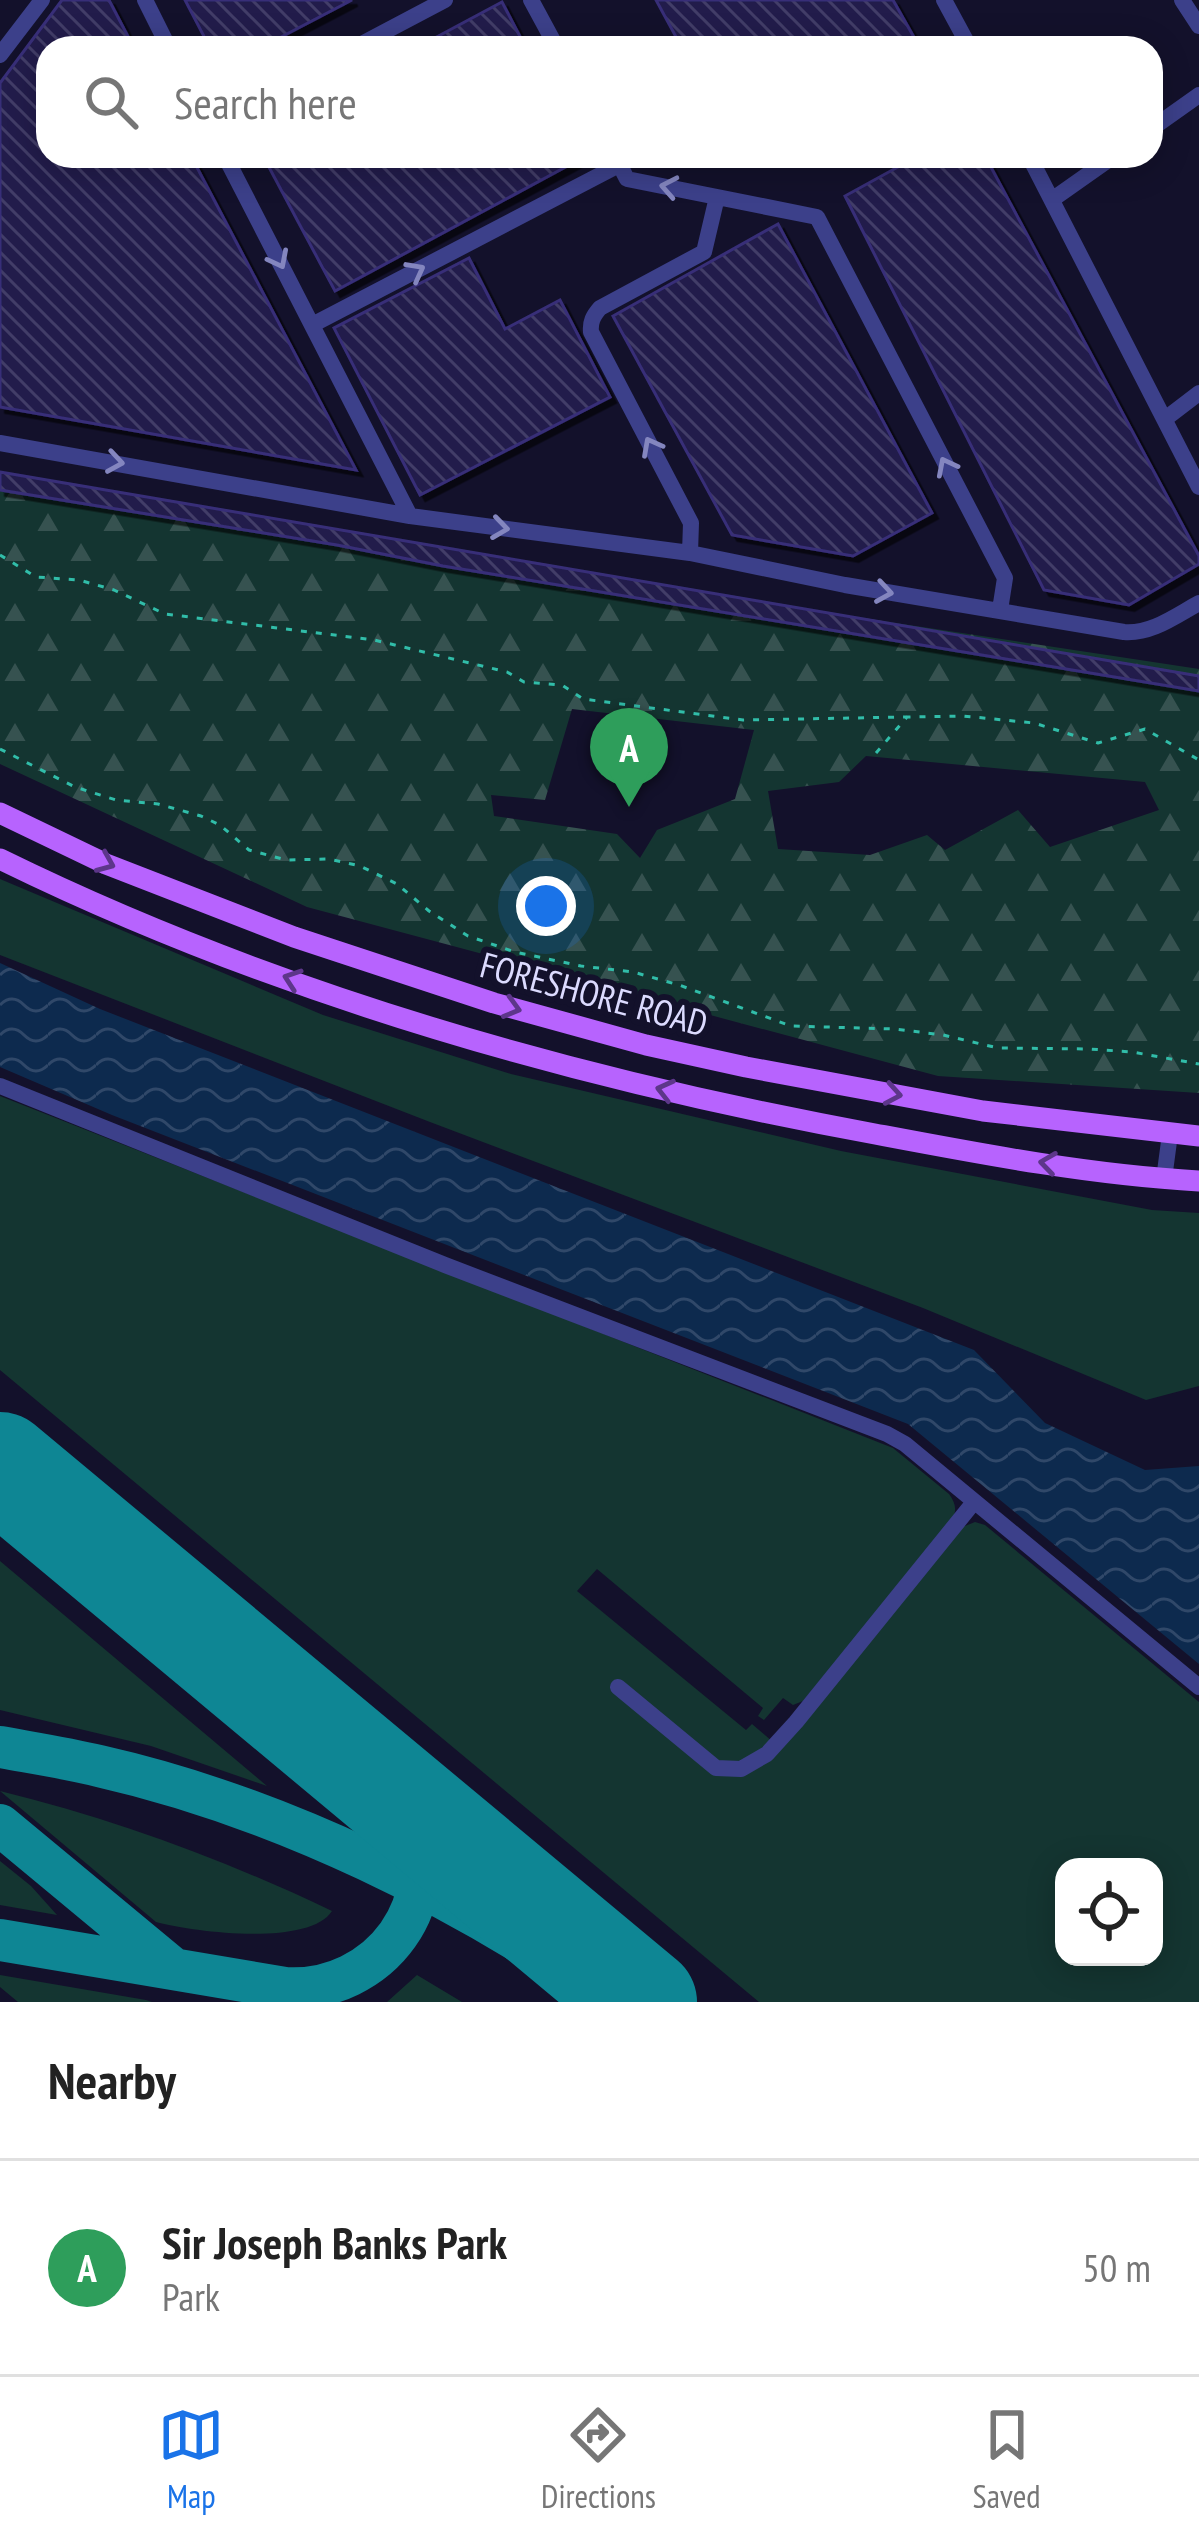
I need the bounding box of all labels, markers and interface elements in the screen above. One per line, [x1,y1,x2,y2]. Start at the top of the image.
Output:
search box [36,36,1163,168]
icon: search [78,69,144,135]
text: Search here [174,73,357,131]
one-way arrow [659,176,679,201]
one-way arrow [264,248,288,269]
one-way arrow [403,262,424,285]
one-way arrow [642,437,665,459]
one-way arrow [106,448,125,474]
one-way arrow [938,456,961,478]
one-way arrow [490,514,510,540]
one-way arrow [874,578,894,603]
pin: A [590,708,668,807]
one-way arrow [94,849,115,873]
your location [516,876,576,936]
street label: FORESHORE ROAD [475,941,713,1046]
one-way arrow [282,969,303,993]
one-way arrow [502,994,522,1019]
one-way arrow [656,1080,676,1105]
one-way arrow [882,1080,902,1106]
one-way arrow [1038,1151,1058,1177]
map controls [1055,1858,1163,1966]
button: locate [1055,1858,1163,1966]
text: Nearby [48,2047,176,2113]
text: Sir Joseph Banks Park [162,2213,507,2271]
text: A [77,2242,97,2293]
text: 50 m [1082,2242,1151,2293]
text: Park [162,2271,220,2322]
tab: Map [158,2402,224,2517]
tab: Directions [541,2402,656,2517]
tab: Saved [973,2402,1041,2517]

